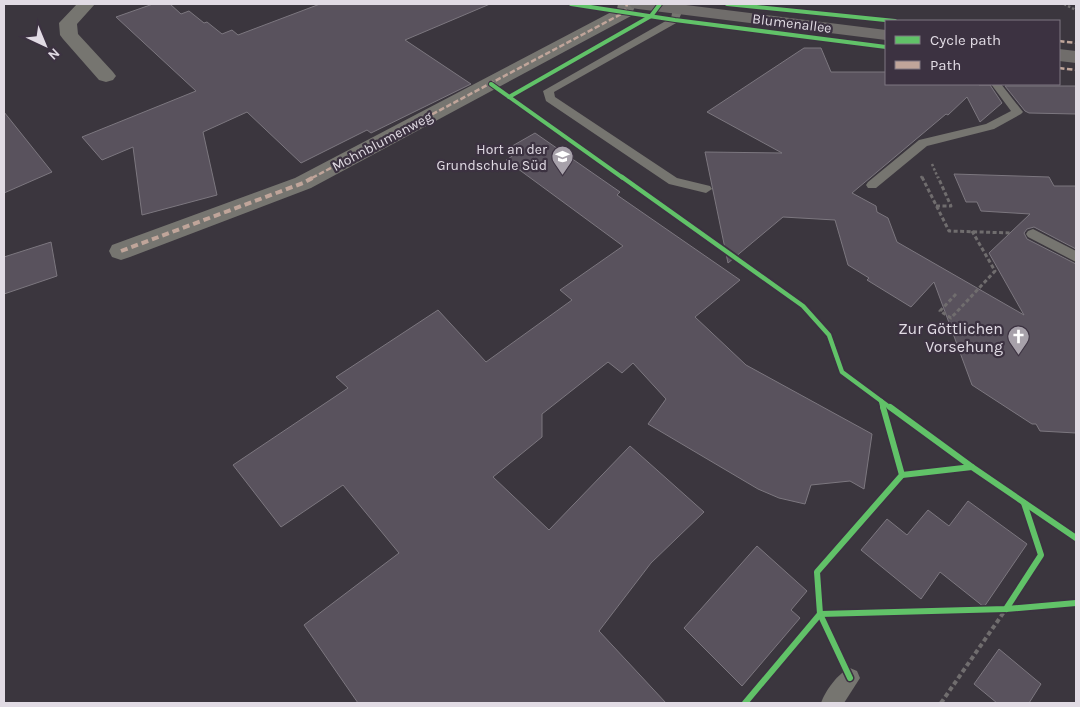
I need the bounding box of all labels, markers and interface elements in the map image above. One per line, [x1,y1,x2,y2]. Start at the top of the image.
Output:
street label: Blumenallee [751,10,833,37]
north arrow [20,20,70,70]
legend [885,20,1060,85]
text: Cycle path [930,31,1001,49]
text: N [44,44,63,64]
text: Path [930,56,961,74]
street label: Mohnblumenweg [329,108,435,175]
place label: Hort an der Grundschule Süd [437,141,548,174]
school or university icon: Hort an der Grundschule Süd [551,145,575,176]
place label: Zur Göttlichen Vorsehung [898,319,1003,356]
church icon: Zur Göttlichen Vorsehung [1007,325,1031,356]

